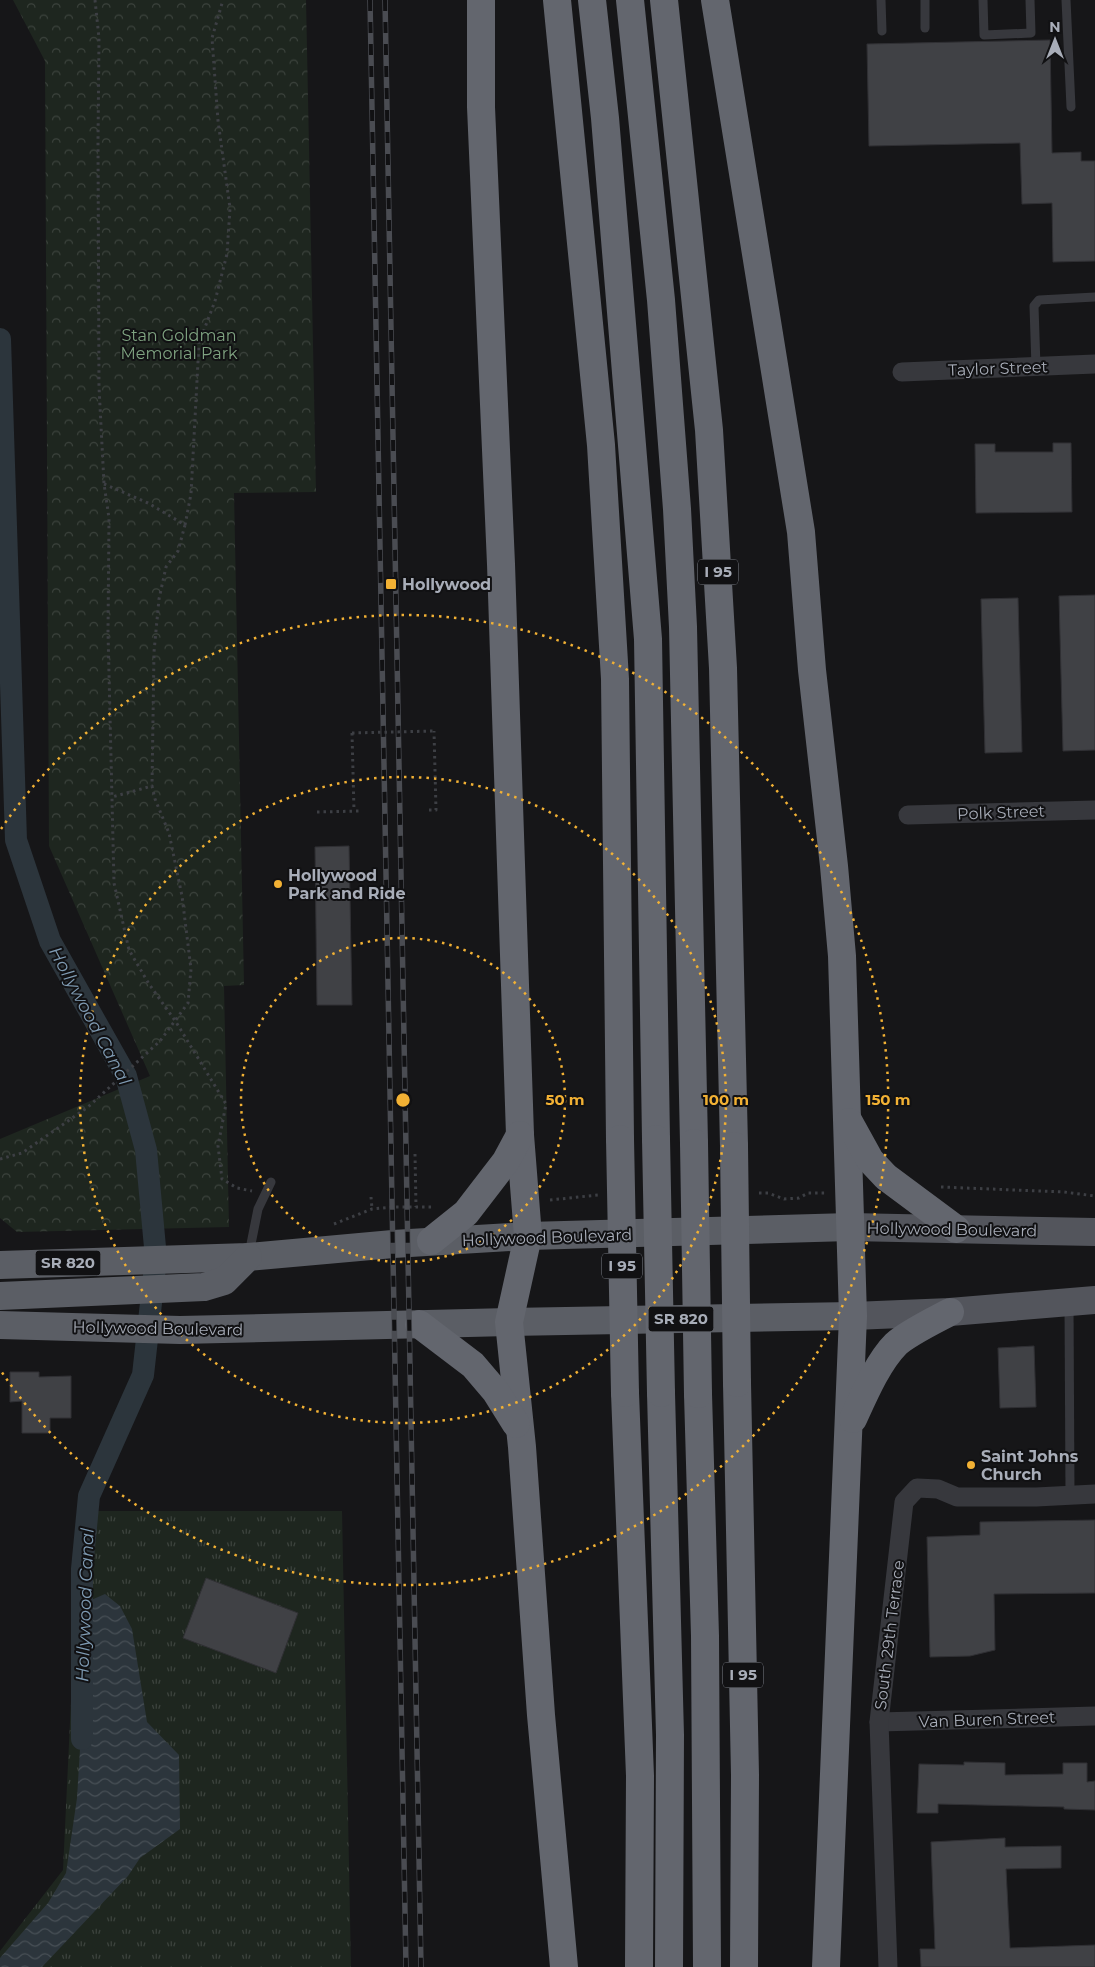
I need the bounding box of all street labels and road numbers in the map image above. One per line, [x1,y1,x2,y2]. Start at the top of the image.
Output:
street label: Taylor Street [948,357,1049,380]
road number: I 95 [698,560,738,584]
street label: Polk Street [957,801,1046,824]
street label: Hollywood Boulevard [867,1219,1037,1240]
street label: Hollywood Boulevard [461,1225,633,1250]
road number: SR 820 [36,1250,100,1276]
road number: I 95 [602,1254,642,1278]
road number: SR 820 [648,1306,714,1332]
street label: Hollywood Boulevard [73,1318,243,1339]
street label: South 29th Terrace [871,1559,908,1711]
road number: I 95 [723,1662,763,1688]
street label: Van Buren Street [918,1708,1056,1731]

